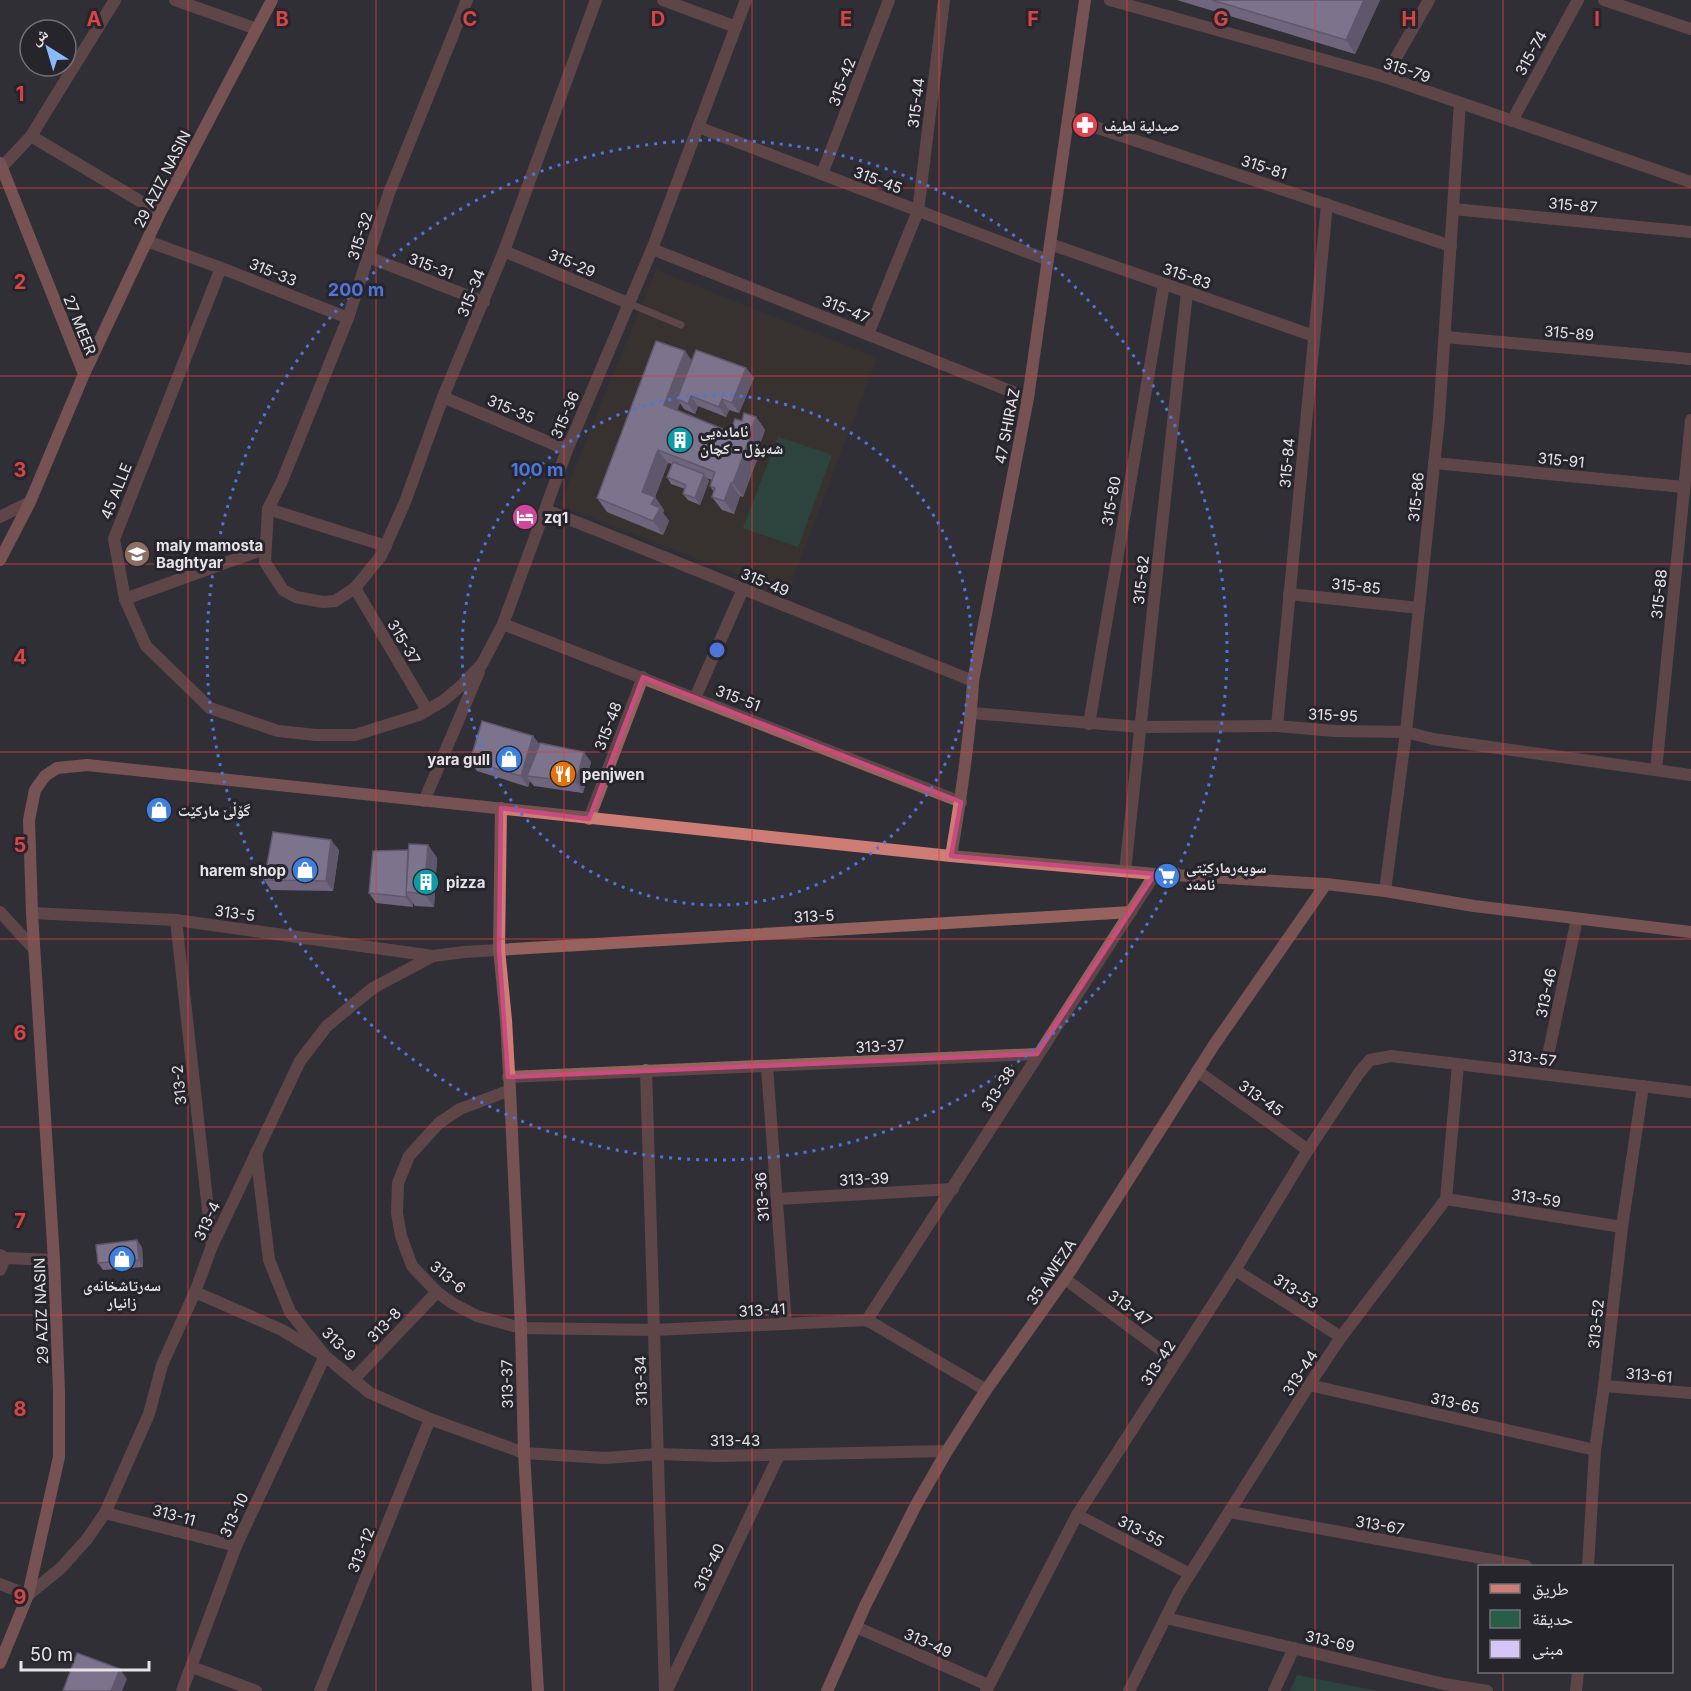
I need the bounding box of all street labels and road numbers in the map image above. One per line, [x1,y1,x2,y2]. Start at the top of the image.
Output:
street label: 315-74 [1511,27,1551,79]
street label: 315-79 [1381,53,1433,87]
street label: 315-42 [824,55,860,109]
street label: 315-44 [903,77,929,129]
street label: 29 AZIZ NASIN [129,127,195,231]
street label: 315-81 [1239,151,1289,183]
street label: 315-45 [851,162,905,198]
street label: 315-87 [1548,193,1598,217]
street label: 315-32 [343,209,377,263]
street label: 315-29 [546,245,598,281]
street label: 315-31 [406,249,456,283]
street label: 315-33 [246,254,300,290]
street label: 315-83 [1160,259,1214,293]
street label: 315-34 [453,266,489,320]
street label: 315-47 [819,291,873,327]
street label: 27 MEER [59,292,101,358]
street label: 315-89 [1543,321,1595,345]
street label: 47 SHIRAZ [990,387,1024,465]
street label: 315-36 [547,388,583,442]
street label: 315-35 [484,391,538,427]
street label: 315-84 [1275,437,1299,489]
street label: 315-91 [1537,448,1585,472]
street label: 45 ALLE [96,460,136,522]
street label: 315-86 [1404,471,1428,523]
street label: 315-80 [1097,475,1125,527]
street label: 315-82 [1129,554,1153,606]
street label: 315-49 [738,564,792,600]
street label: 315-88 [1647,568,1671,620]
street label: 315-85 [1330,574,1382,598]
street label: 315-37 [383,616,425,668]
street label: 315-51 [713,681,763,715]
street label: 315-48 [590,699,626,753]
street label: 315-95 [1308,704,1358,726]
street label: 313-5 [214,901,256,925]
street label: 313-5 [793,905,835,927]
street label: 313-46 [1531,966,1561,1020]
street label: 313-37 [855,1035,905,1057]
street label: 313-57 [1506,1046,1558,1070]
street label: 313-38 [977,1063,1019,1115]
street label: 313-2 [167,1064,191,1106]
street label: 313-45 [1235,1076,1287,1120]
street label: 313-39 [839,1168,889,1190]
street label: 313-36 [751,1171,773,1223]
street label: 313-59 [1510,1185,1562,1211]
street label: 313-4 [190,1198,224,1244]
street label: 35 AWEZA [1022,1235,1080,1309]
street label: 29 AZIZ NASIN [30,1257,52,1365]
street label: 313-6 [426,1257,470,1297]
street label: 313-53 [1270,1269,1322,1313]
street label: 313-47 [1104,1286,1156,1330]
street label: 313-52 [1584,1298,1608,1350]
street label: 313-41 [738,1299,786,1321]
street label: 313-8 [363,1304,405,1346]
street label: 313-9 [318,1323,360,1365]
street label: 313-42 [1136,1337,1180,1389]
street label: 313-44 [1278,1346,1322,1400]
street label: 313-34 [631,1356,651,1406]
street label: 313-37 [497,1359,517,1409]
street label: 313-61 [1625,1363,1673,1387]
street label: 313-65 [1429,1388,1481,1418]
street label: 313-43 [710,1431,760,1450]
street label: 313-10 [215,1490,253,1540]
street label: 313-11 [150,1500,198,1530]
street label: 313-55 [1115,1511,1167,1551]
street label: 313-67 [1354,1511,1406,1539]
street label: 313-12 [343,1525,379,1575]
street label: 313-40 [689,1540,729,1594]
street label: 313-49 [901,1624,955,1662]
street label: 313-69 [1303,1626,1357,1656]

